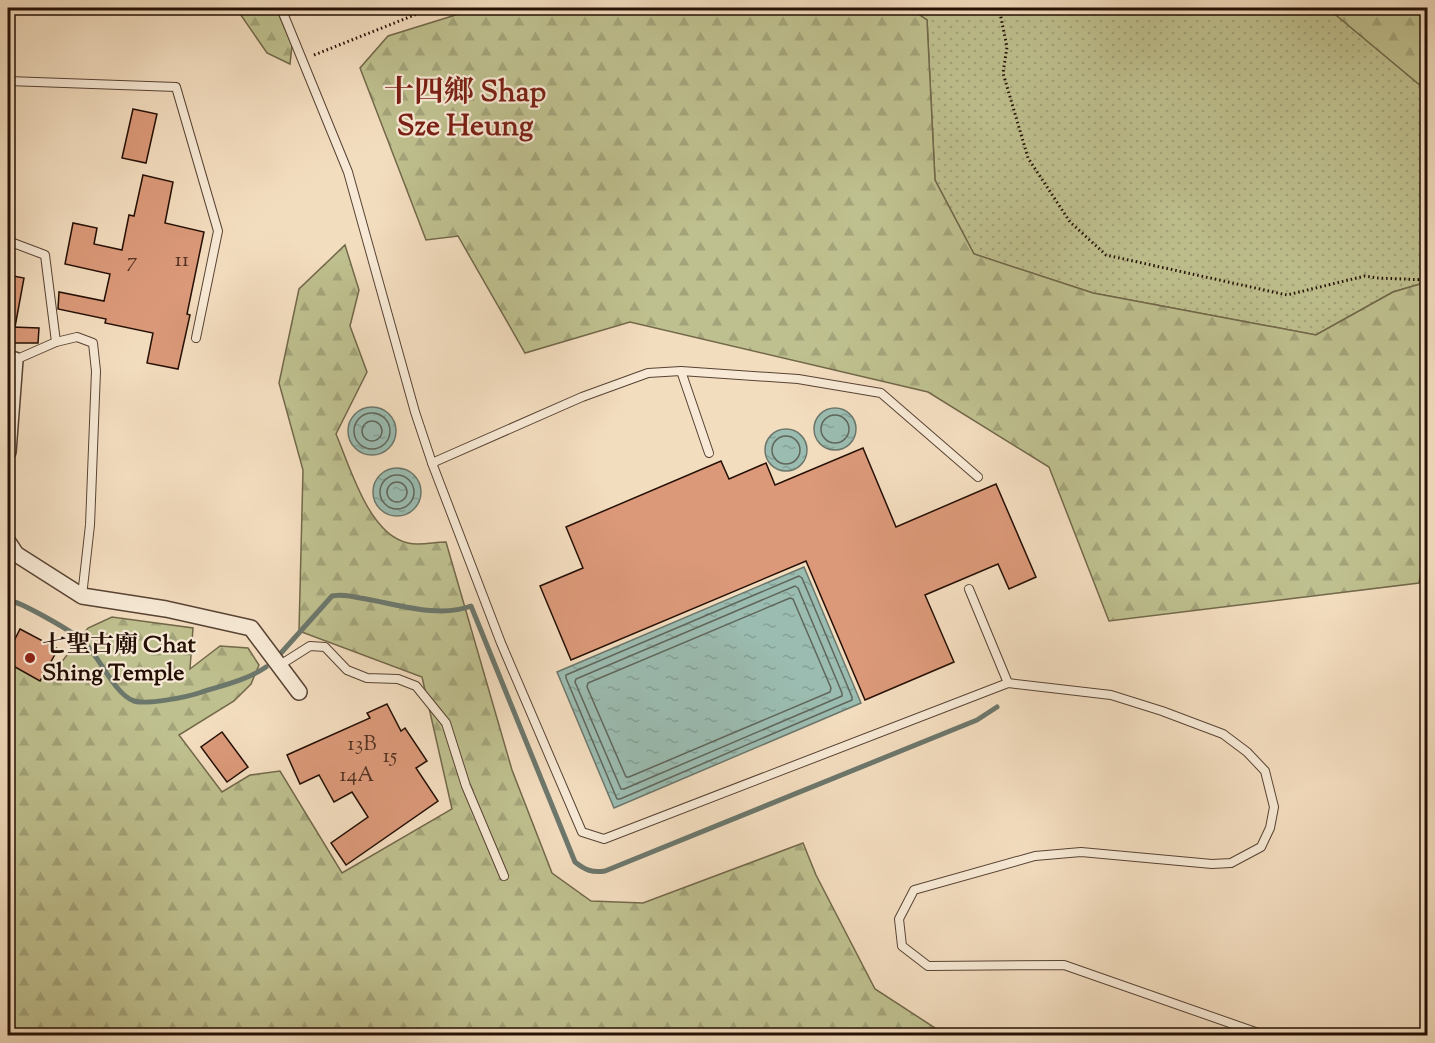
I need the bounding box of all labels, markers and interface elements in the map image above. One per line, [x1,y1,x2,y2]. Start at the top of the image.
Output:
district label: 十四鄉 Shap Sze Heung [384,72,546,149]
house number: 11 [175,246,189,276]
house number: 7 [127,247,138,277]
place label: 七聖古廟 Chat Shing Temple [42,629,196,691]
marker: 七聖古廟 Chat Shing Temple [23,651,37,665]
house number: 13B [348,730,376,760]
house number: 15 [383,742,397,772]
house number: 14A [340,761,374,791]

